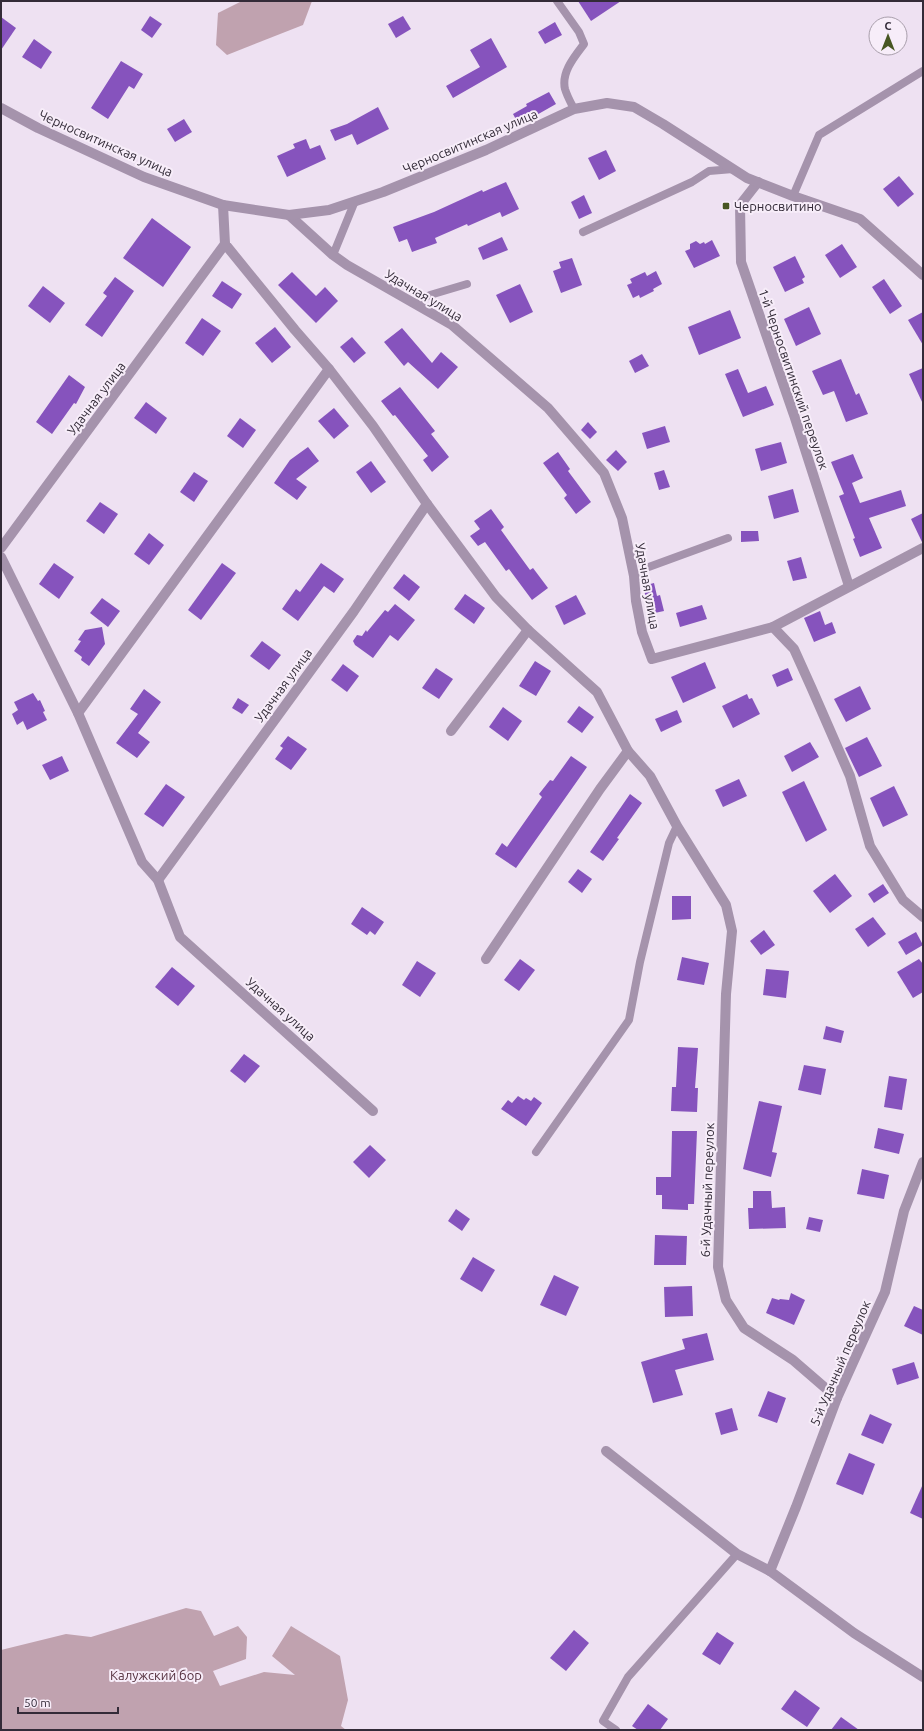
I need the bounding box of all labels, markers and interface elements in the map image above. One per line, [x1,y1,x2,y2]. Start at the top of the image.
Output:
north arrow [868,16,908,56]
text: С [884,20,892,32]
street label: Черносвитинская улица [401,106,539,176]
street label: Черносвитинская улица [37,107,175,179]
place label: Черносвитино [734,199,822,213]
marker: Черносвитино [721,201,731,211]
street label: Удачная улица [383,266,465,324]
street label: 1-й Черносвитинский переулок [756,287,832,471]
street label: Удачная улица [64,359,128,437]
street label: Удачная улица [634,542,662,630]
street label: Удачная улица [252,645,314,725]
street label: Удачная улица [244,974,318,1044]
street label: 6-й Удачный переулок [698,1122,716,1258]
street label: 5-й Удачный переулок [807,1298,873,1428]
park label: Калужский бор [110,1668,202,1682]
scale bar [18,1689,118,1715]
text: 50 m [24,1696,51,1709]

